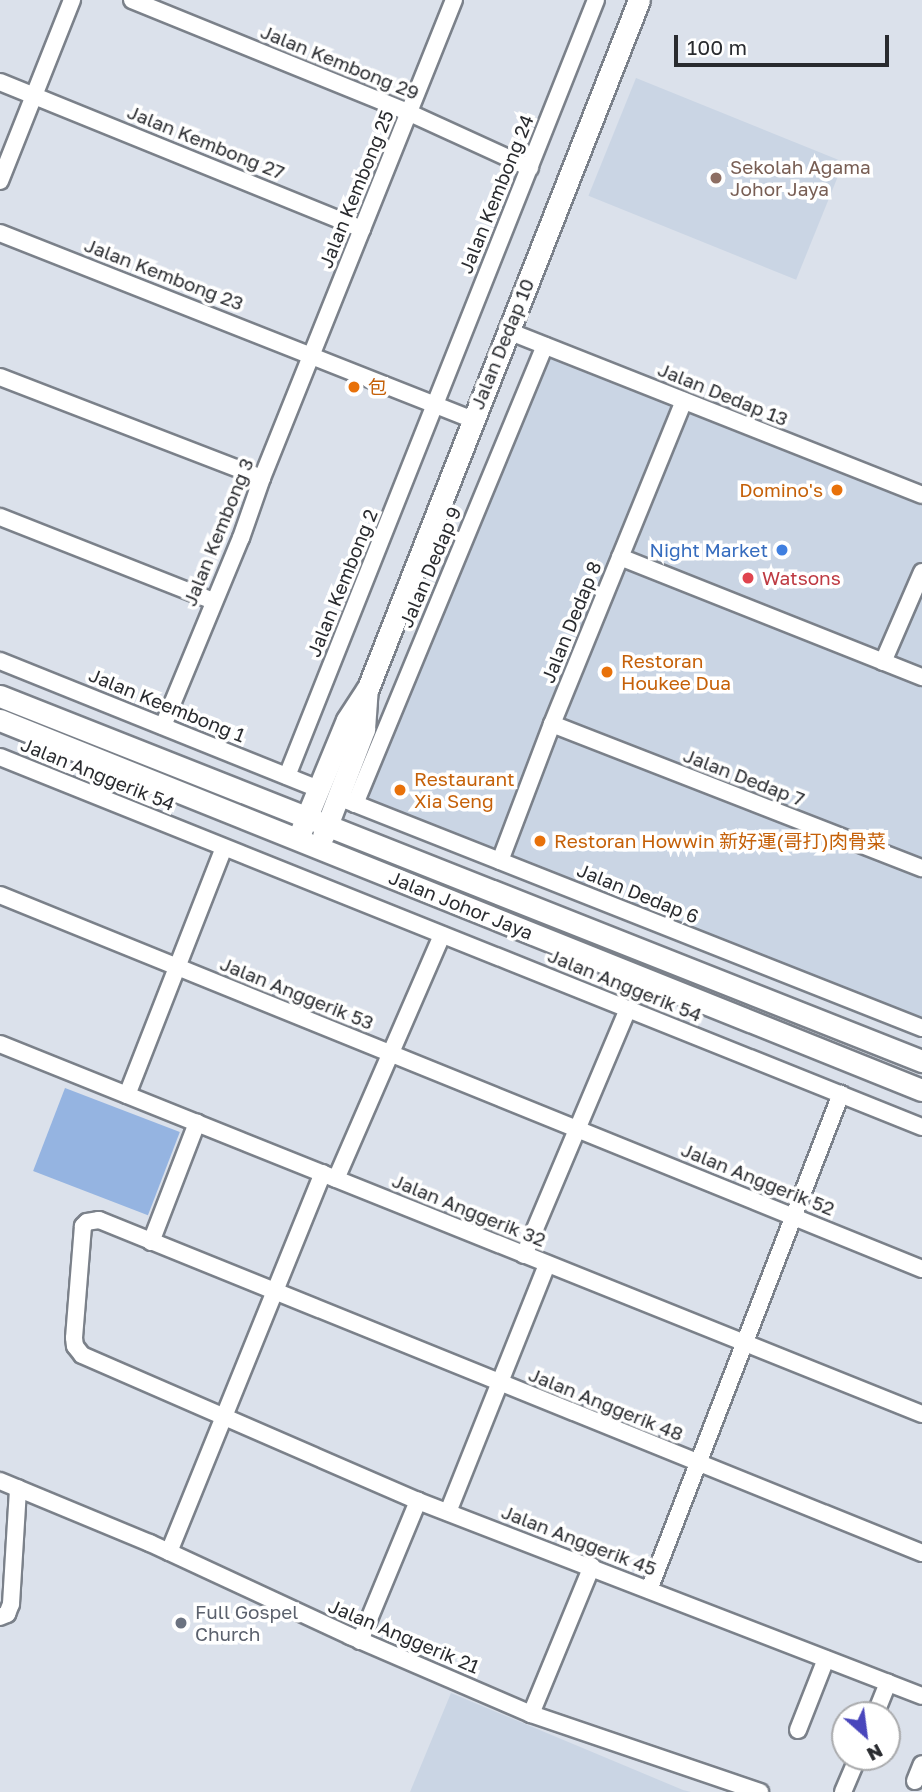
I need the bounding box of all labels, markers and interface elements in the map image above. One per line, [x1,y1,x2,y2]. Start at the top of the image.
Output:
street label: Jalan Kembong 29 [257,20,423,104]
scale bar [677,21,892,65]
text: 100 m [687,34,747,60]
street label: Jalan Kembong 27 [124,100,288,184]
street label: Jalan Kembong 25 [314,107,398,271]
street label: Jalan Kembong 24 [454,111,538,277]
place label: Sekolah Agama Johor Jaya [730,156,871,200]
marker: Sekolah Agama Johor Jaya [708,170,724,186]
street label: Jalan Kembong 23 [81,233,247,315]
street label: Jalan Dedap 10 [465,275,539,413]
street label: Jalan Dedap 13 [655,358,791,430]
place label: 包 [368,376,387,398]
marker: 包 [346,379,362,395]
street label: Jalan Kembong 3 [178,455,258,609]
place label: Domino's [739,479,823,501]
marker: Domino's [829,482,845,498]
street label: Jalan Dedap 9 [394,503,466,631]
street label: Jalan Kembong 2 [302,506,382,660]
place label: Night Market [649,539,768,561]
marker: Night Market [774,542,790,558]
street label: Jalan Dedap 8 [536,558,606,686]
place label: Watsons [762,567,841,589]
marker: Watsons [740,570,756,586]
place label: Restoran Houkee Dua [621,650,731,694]
street label: Jalan Keembong 1 [86,663,248,747]
marker: Restoran Houkee Dua [599,664,615,680]
street label: Jalan Anggerik 54 [18,733,178,815]
street label: Jalan Dedap 7 [680,743,808,811]
place label: Restaurant Xia Seng [414,768,515,812]
marker: Restaurant Xia Seng [392,782,408,798]
place label: Restoran Howwin 新好運(哥打)肉骨菜 [554,830,886,852]
marker: Restoran Howwin 新好運(哥打)肉骨菜 [532,833,548,849]
street label: Jalan Dedap 6 [574,858,702,928]
street label: Jalan Johor Jaya [386,866,536,944]
street label: Jalan Anggerik 54 [545,944,705,1026]
street label: Jalan Anggerik 53 [217,952,377,1034]
street label: Jalan Anggerik 52 [678,1138,838,1220]
street label: Jalan Anggerik 32 [389,1169,549,1251]
street label: Jalan Anggerik 48 [525,1363,687,1445]
street label: Jalan Anggerik 45 [498,1500,660,1580]
street label: Jalan Anggerik 21 [325,1594,483,1678]
place label: Full Gospel Church [195,1601,298,1645]
marker: Full Gospel Church [173,1615,189,1631]
north arrow [831,1701,901,1771]
text: N [863,1740,887,1767]

